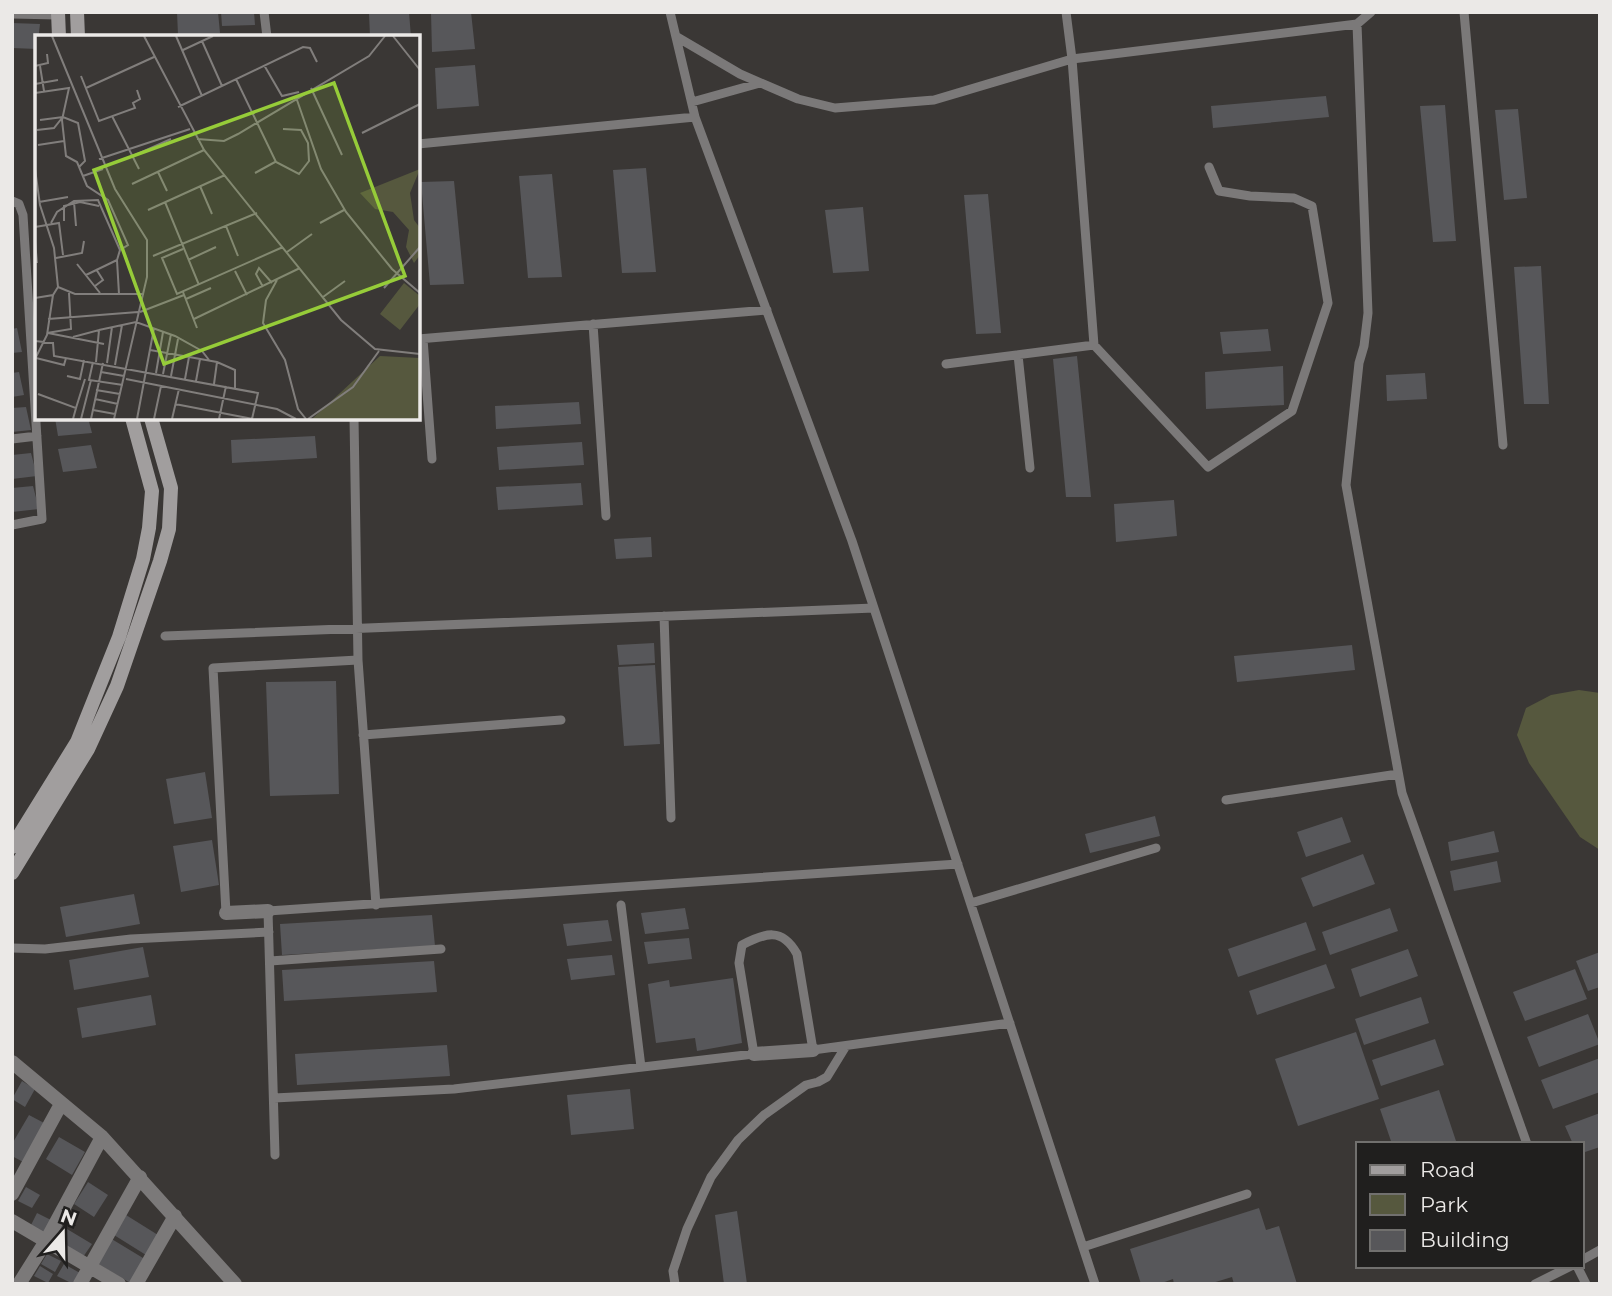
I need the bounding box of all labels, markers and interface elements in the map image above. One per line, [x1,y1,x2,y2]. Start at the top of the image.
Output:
inset map [35,35,420,420]
legend [1356,1142,1584,1268]
text: Road [1420,1157,1475,1182]
text: Park [1420,1192,1468,1217]
north arrow [28,1198,98,1268]
text: N [57,1204,80,1231]
text: Building [1420,1227,1510,1252]

